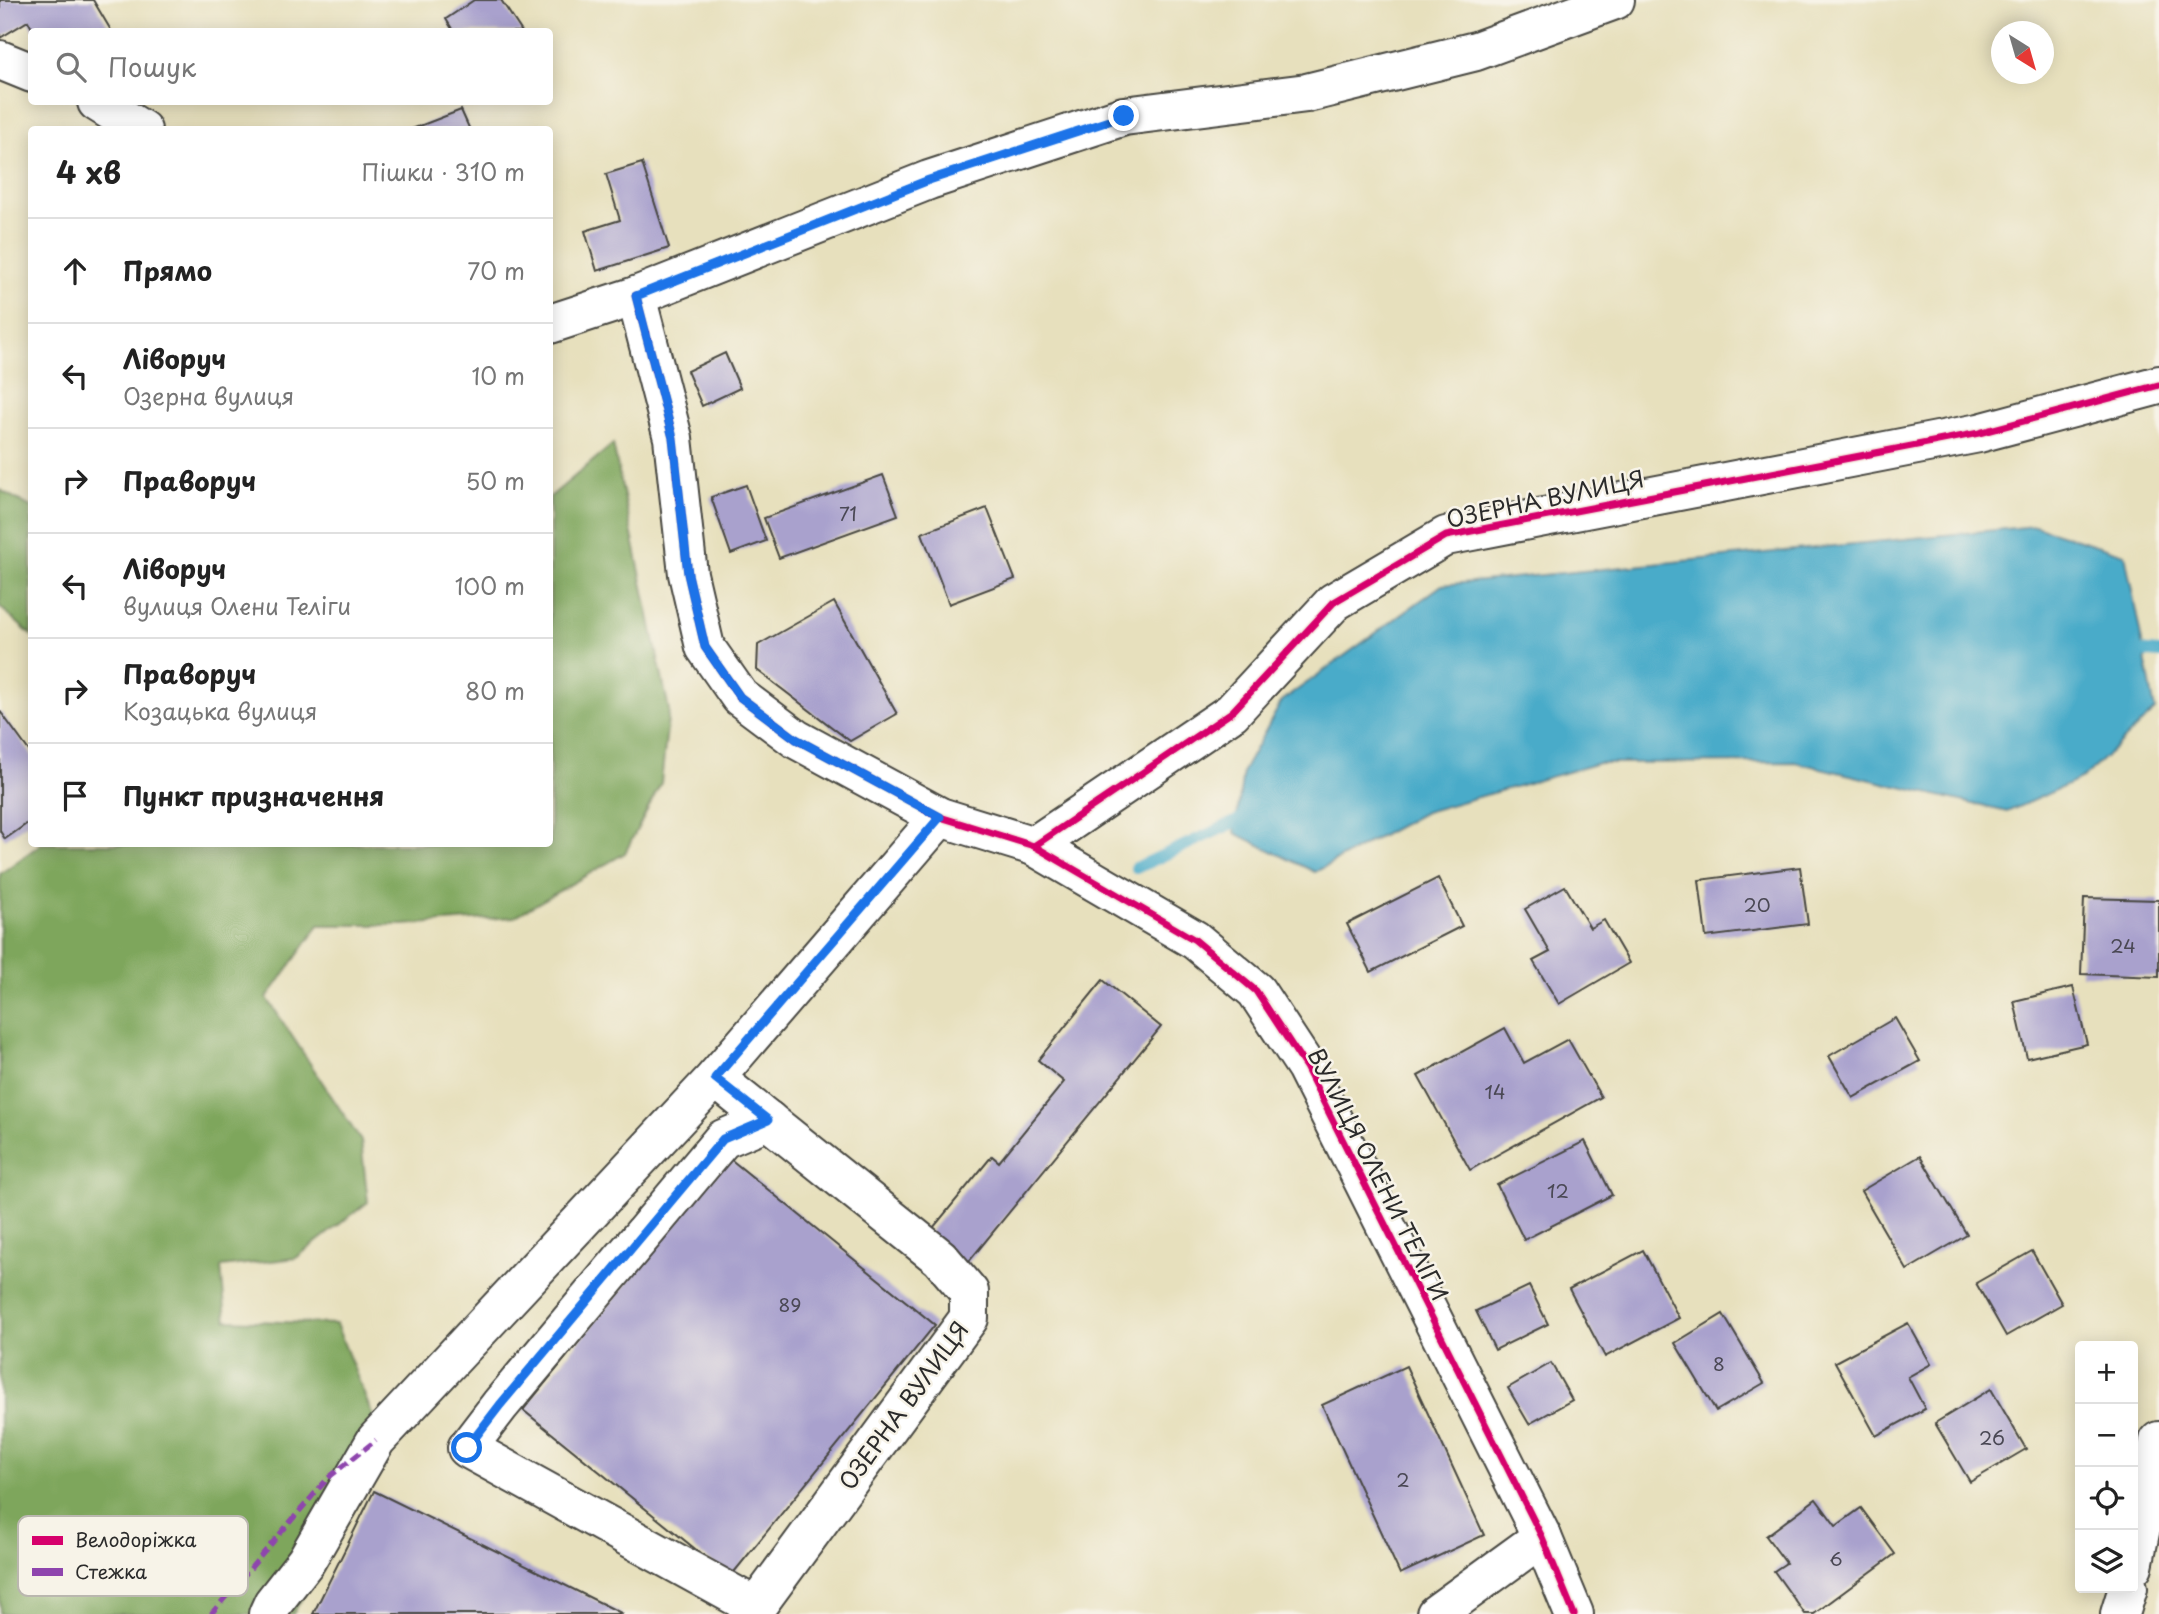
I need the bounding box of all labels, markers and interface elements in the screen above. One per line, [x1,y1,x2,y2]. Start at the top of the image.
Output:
north arrow [1991,21,2054,84]
search box [28,28,553,105]
text: Пошук [108,47,196,86]
icon: search [52,48,90,86]
route end [1108,100,1139,131]
text: 4 хв [56,149,121,194]
text: Пішки · 310 m [362,154,525,189]
text: Прямо [123,251,212,290]
icon: ahead [56,252,94,290]
text: 70 m [467,253,525,288]
text: Ліворуч [123,339,226,378]
icon: left [56,357,94,395]
text: 10 m [471,358,525,393]
text: Озерна вулиця [123,378,294,413]
street label: ОЗЕРНА ВУЛИЦЯ [1443,460,1647,536]
text: Праворуч [123,461,256,500]
icon: right [56,462,94,500]
text: 50 m [465,463,525,498]
house number: 71 [839,499,857,527]
text: Ліворуч [123,549,226,588]
icon: left [56,567,94,605]
text: 100 m [455,568,525,603]
text: вулиця Олени Теліги [123,588,351,623]
text: Праворуч [123,654,256,693]
icon: right [56,672,94,710]
text: 80 m [465,673,525,708]
text: Козацька вулиця [123,693,317,728]
text: Пункт призначення [123,776,384,815]
icon: arrive [56,777,94,815]
house number: 20 [1743,890,1771,918]
house number: 24 [2110,931,2136,959]
street label: ВУЛИЦЯ ОЛЕНИ ТЕЛІГИ [1300,1042,1458,1306]
house number: 14 [1484,1077,1506,1105]
house number: 12 [1547,1176,1569,1204]
house number: 89 [779,1290,801,1318]
street label: ОЗЕРНА ВУЛИЦЯ [830,1313,976,1497]
map controls [2075,1341,2138,1593]
button: + [2075,1341,2138,1404]
house number: 8 [1713,1349,1725,1377]
button: − [2075,1404,2138,1467]
house number: 26 [1979,1423,2005,1451]
route start [451,1432,482,1463]
house number: 2 [1396,1465,1410,1493]
button: locate [2075,1467,2138,1530]
legend [18,1516,248,1596]
text: Велодоріжка [75,1525,196,1553]
button: layers [2075,1530,2138,1593]
house number: 6 [1829,1544,1843,1572]
text: Стежка [75,1557,147,1585]

